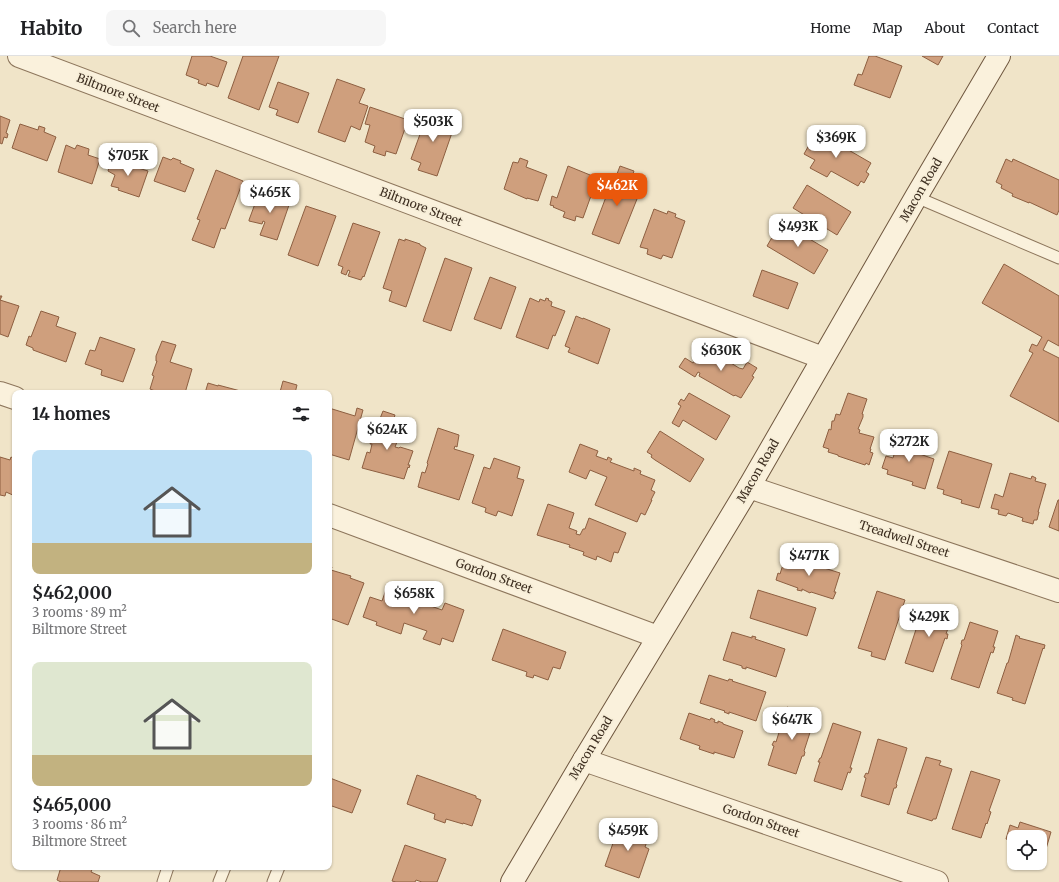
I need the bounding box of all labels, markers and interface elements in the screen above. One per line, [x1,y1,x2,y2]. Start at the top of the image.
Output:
search box [106,10,386,46]
text: Habito [20,16,82,40]
icon: search [120,17,142,39]
text: Search here [152,18,237,37]
text: Home [810,19,851,37]
text: Map [873,19,902,37]
text: About [924,19,965,37]
text: Contact [987,19,1039,37]
street label: Biltmore Street [75,70,162,115]
pin: $503K [405,109,461,143]
text: $503K [413,113,453,130]
pin: $369K [808,125,864,159]
text: $369K [816,129,856,146]
pin: $705K [100,143,156,177]
text: $705K [108,147,148,164]
street label: Macon Road [896,155,945,224]
pin: $462K [589,173,645,207]
text: $462K [596,177,638,194]
pin: $465K [242,180,298,214]
text: $465K [249,184,291,201]
street label: Biltmore Street [378,184,465,229]
pin: $493K [770,214,826,248]
text: $493K [778,218,818,235]
pin: $630K [693,338,749,372]
text: $630K [700,342,742,359]
text: 14 homes [32,403,110,425]
icon: filters [290,403,312,425]
pin: $624K [359,417,415,451]
text: $624K [366,421,408,438]
pin: $272K [881,429,937,463]
text: $272K [889,433,929,450]
street label: Macon Road [733,436,782,505]
icon: home [136,476,208,548]
street label: Treadwell Street [857,517,952,560]
pin: $477K [781,543,837,577]
text: $477K [789,547,829,564]
street label: Gordon Street [454,555,535,596]
pin: $658K [386,581,442,615]
text: $462,000 [32,582,112,604]
text: $658K [394,585,434,602]
text: 3 rooms · 89 m² [32,604,127,621]
pin: $429K [901,604,957,638]
text: $429K [908,608,950,625]
text: Biltmore Street [32,621,127,638]
icon: home [136,688,208,760]
pin: $647K [764,707,820,741]
text: $647K [772,711,812,728]
street label: Macon Road [566,713,615,782]
text: $465,000 [32,794,111,816]
street label: Gordon Street [721,800,802,841]
text: 3 rooms · 86 m² [32,816,127,833]
pin: $459K [600,818,656,852]
text: $459K [608,822,648,839]
map controls [1007,830,1047,870]
button: locate [1007,830,1047,870]
text: Biltmore Street [32,833,127,850]

